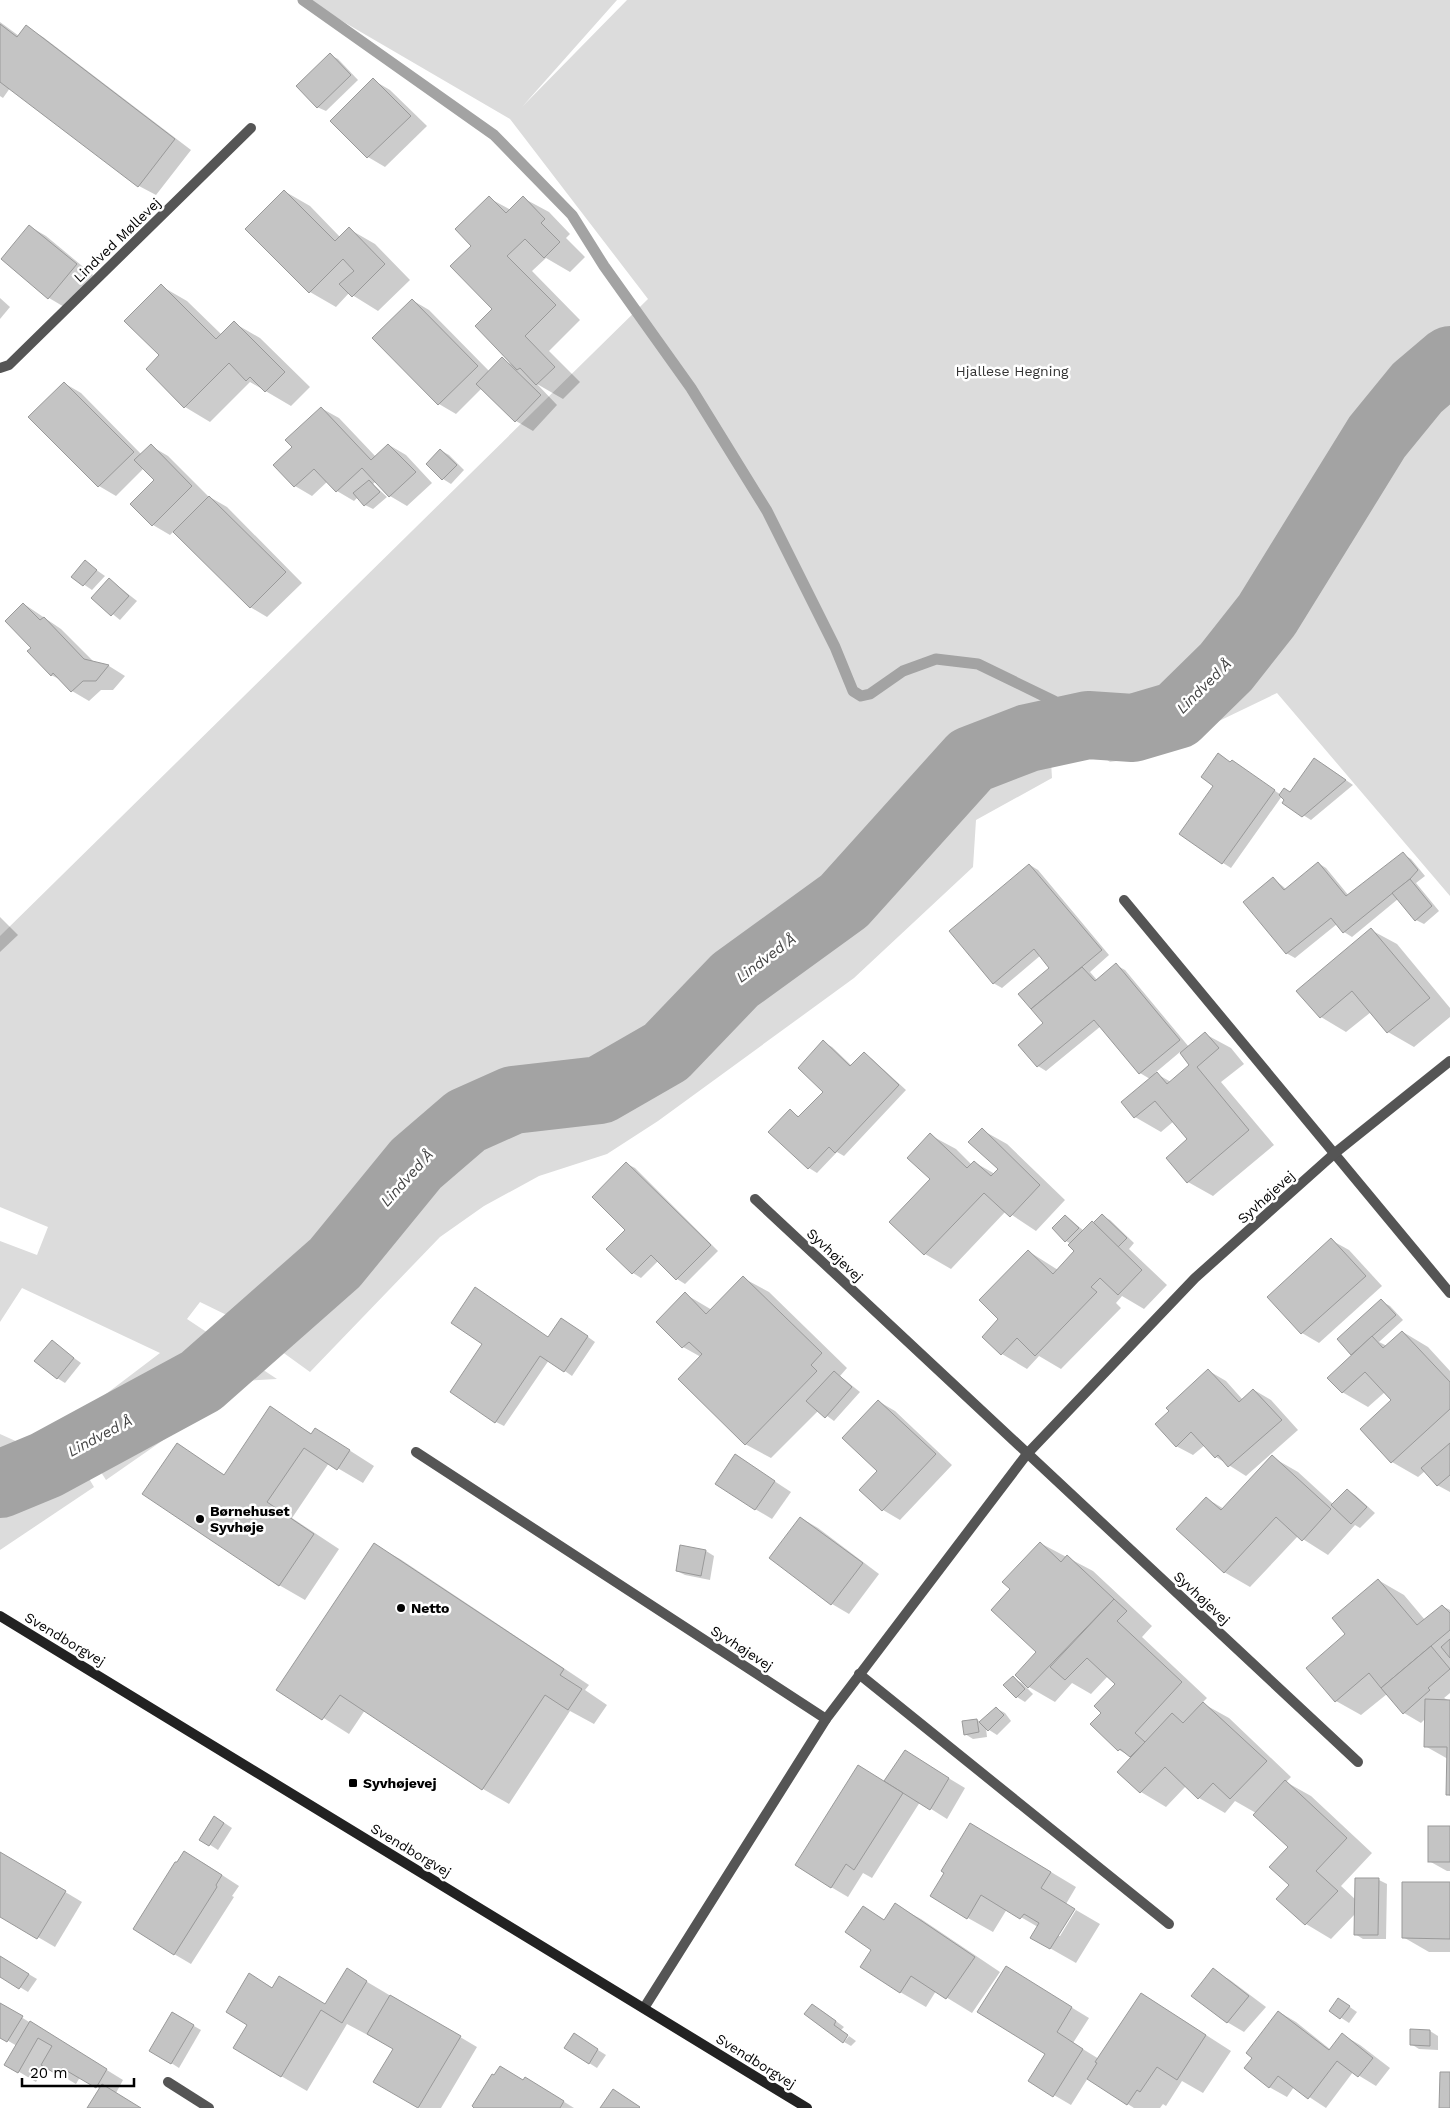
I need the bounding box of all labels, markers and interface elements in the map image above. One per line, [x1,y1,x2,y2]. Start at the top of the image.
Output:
street label: Lindved Møllevej [70,195,164,285]
park label: Hjallese Hegning [956,363,1069,379]
water label: Lindved Å [1173,655,1235,717]
water label: Lindved Å [732,930,800,986]
water label: Lindved Å [377,1146,437,1210]
street label: Syvhøjevej [1234,1167,1298,1227]
street label: Syvhøjevej [804,1225,866,1285]
water label: Lindved Å [65,1412,135,1460]
place label: Børnehuset Syvhøje [210,1503,290,1535]
marker: Børnehuset Syvhøje [194,1513,206,1525]
street label: Syvhøjevej [1171,1568,1233,1628]
place label: Netto [411,1600,449,1616]
marker: Netto [395,1602,407,1614]
street label: Svendborgvej [22,1609,108,1669]
street label: Syvhøjevej [708,1622,776,1674]
place label: Syvhøjevej [363,1775,436,1791]
marker: Syvhøjevej [347,1777,359,1789]
street label: Svendborgvej [368,1820,454,1880]
street label: Svendborgvej [713,2030,799,2092]
scale bar [22,2056,135,2088]
text: 20 m [30,2064,68,2082]

